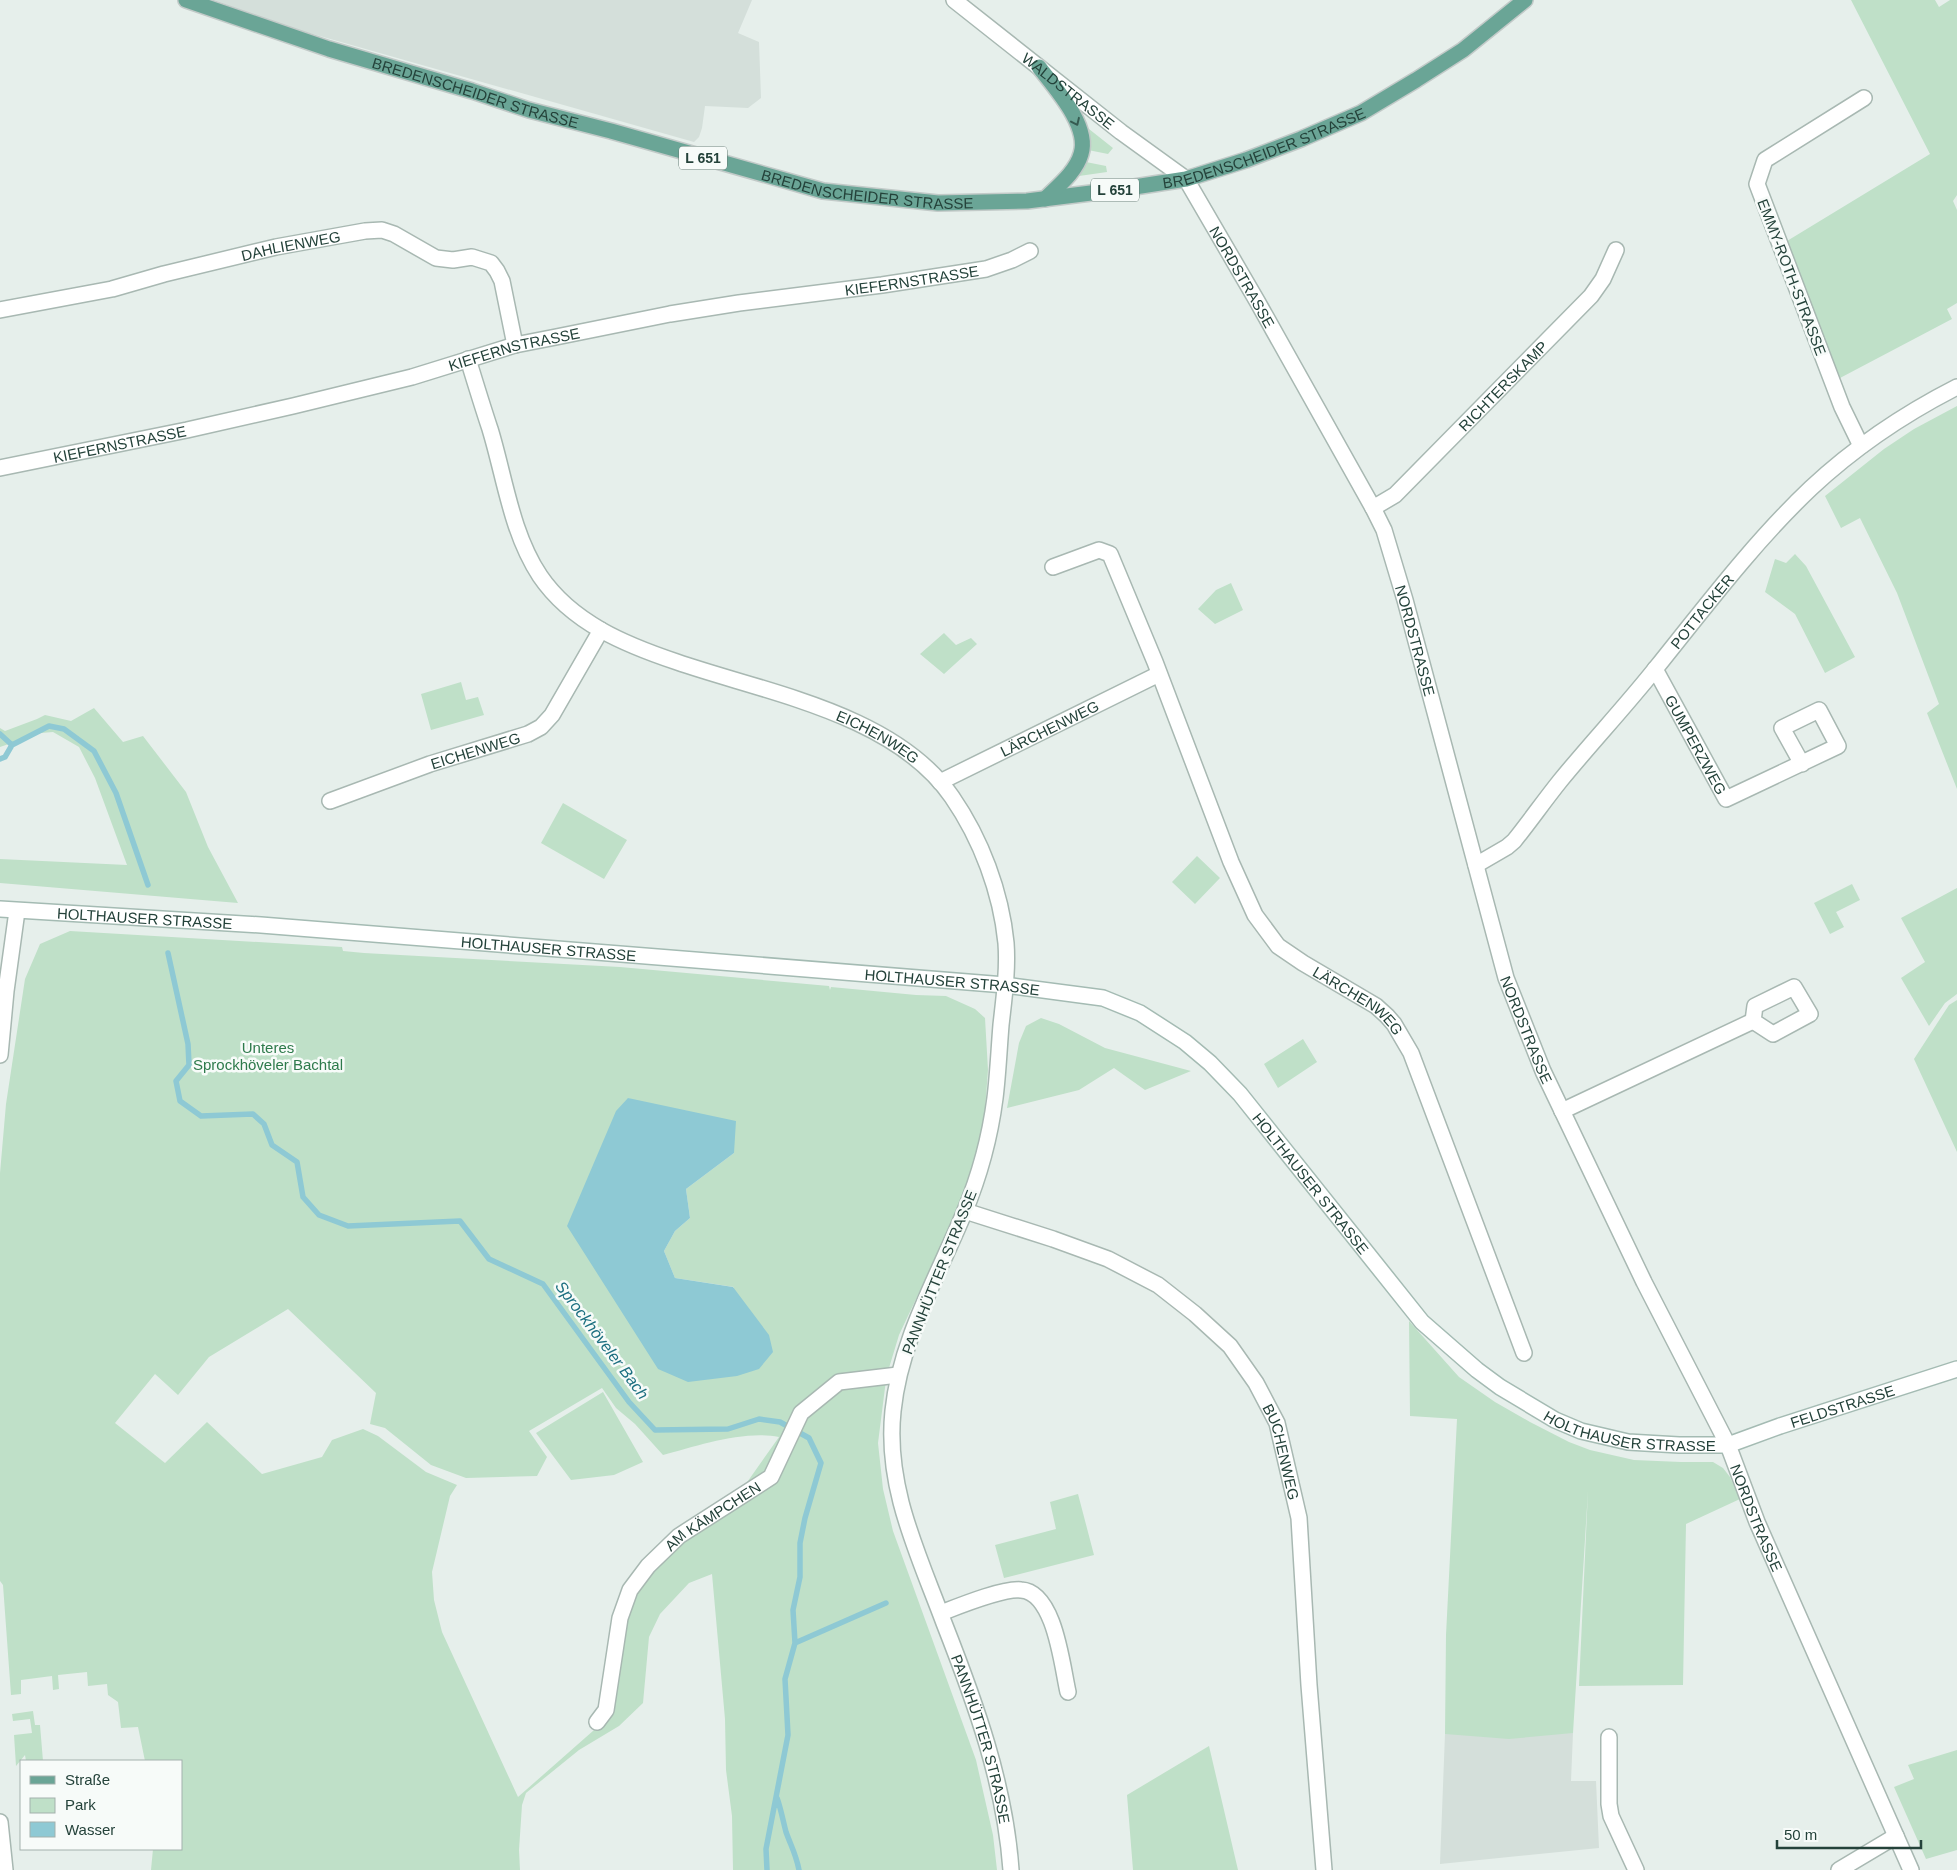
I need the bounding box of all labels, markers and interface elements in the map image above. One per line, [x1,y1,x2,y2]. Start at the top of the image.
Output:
street label: WALDSTRASSE [1019,49,1118,132]
street label: BREDENSCHEIDER STRASSE [370,54,580,131]
street label: BREDENSCHEIDER STRASSE [1161,104,1368,191]
one-way arrow [1069,117,1080,126]
road number: L 651 [679,146,727,170]
street label: BREDENSCHEIDER STRASSE [760,166,974,212]
road number: L 651 [1091,178,1139,202]
street label: EMMY-ROTH-STRASSE [1754,196,1830,358]
street label: NORDSTRASSE [1207,223,1279,330]
street label: DAHLIENWEG [239,227,342,264]
street label: KIEFERNSTRASSE [844,262,980,298]
street label: KIEFERNSTRASSE [446,324,581,374]
street label: RICHTERSKAMP [1455,337,1551,434]
street label: KIEFERNSTRASSE [52,422,187,465]
street label: POTTACKER [1667,570,1737,652]
street label: NORDSTRASSE [1392,583,1439,698]
street label: GUMPERZWEG [1662,692,1730,797]
street label: LÄRCHENWEG [997,697,1101,759]
street label: EICHENWEG [834,706,923,766]
street label: EICHENWEG [429,728,522,772]
street label: HOLTHAUSER STRASSE [56,904,233,932]
street label: HOLTHAUSER STRASSE [460,933,637,964]
street label: LÄRCHENWEG [1310,963,1407,1038]
street label: HOLTHAUSER STRASSE [864,965,1041,998]
street label: NORDSTRASSE [1498,973,1556,1086]
park label: Unteres Sprockhöveler Bachtal [193,1039,343,1073]
street label: HOLTHAUSER STRASSE [1250,1109,1373,1257]
street label: PANNHÜTTER STRASSE [898,1187,980,1357]
water label: Sprockhöveler Bach [552,1278,652,1402]
street label: FELDSTRASSE [1788,1381,1897,1431]
street label: BUCHENWEG [1260,1401,1303,1501]
street label: HOLTHAUSER STRASSE [1541,1407,1716,1454]
street label: NORDSTRASSE [1727,1462,1786,1574]
street label: AM KÄMPCHEN [661,1478,764,1554]
street label: PANNHÜTTER STRASSE [948,1652,1014,1825]
legend [20,1760,182,1850]
text: Straße [65,1771,110,1788]
text: Park [65,1796,96,1813]
scale bar [1777,1818,1921,1850]
text: Wasser [65,1821,115,1838]
text: 50 m [1784,1826,1817,1843]

